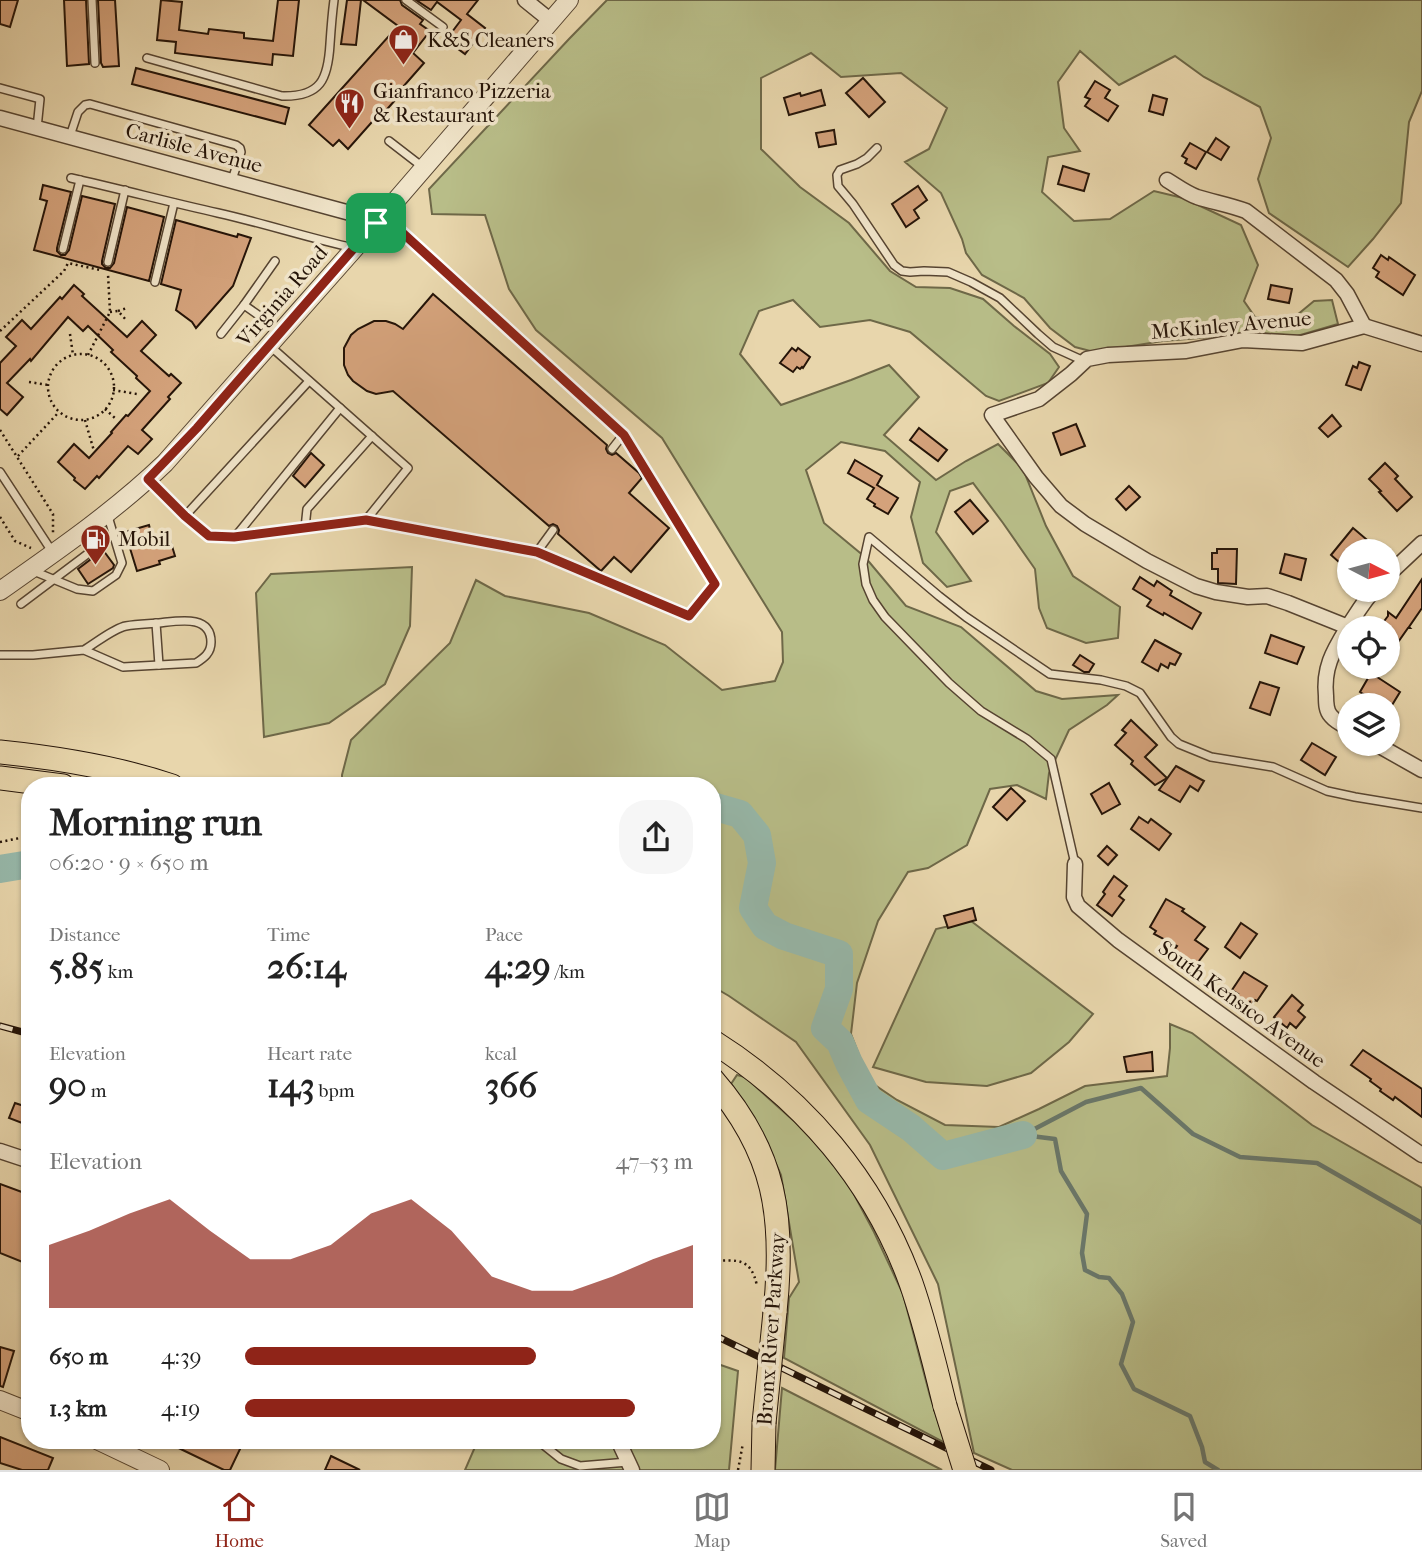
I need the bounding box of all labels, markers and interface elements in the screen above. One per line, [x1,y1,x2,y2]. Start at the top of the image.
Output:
shop icon: K&S Cleaners [387,23,421,67]
place label: K&S Cleaners [427,28,554,52]
place label: Gianfranco Pizzeria & Restaurant [373,79,551,127]
restaurant icon: Gianfranco Pizzeria & Restaurant [333,86,367,130]
street label: Carlisle Avenue [123,118,265,178]
pin [346,193,406,253]
icon: arrive [357,204,395,242]
street label: Virginia Road [231,240,333,352]
street label: McKinley Avenue [1150,306,1312,344]
fuel station icon: Mobil [78,522,112,566]
place label: Mobil [118,527,171,551]
north arrow [1337,539,1400,602]
map controls [1337,539,1400,756]
button: locate [1337,616,1400,679]
button: layers [1337,693,1400,756]
text: Morning run [49,800,262,845]
button: share [619,800,693,874]
text: 06:20 · 9 × 650 m [49,849,209,876]
text: Distance [49,924,120,946]
text: Time [267,924,310,946]
text: Pace [485,924,523,946]
street label: South Kensico Avenue [1154,935,1330,1073]
text: 5.85 [49,946,104,987]
text: 26:14 [267,946,346,987]
text: 4:29 [485,946,551,987]
text: km [104,961,133,983]
text: /km [551,961,585,983]
text: Elevation [49,1043,126,1065]
text: Heart rate [267,1043,352,1065]
text: kcal [485,1043,517,1065]
text: 90 [49,1065,87,1106]
text: 143 [267,1065,315,1106]
text: 366 [485,1065,537,1106]
text: m [87,1080,107,1102]
text: bpm [315,1080,355,1102]
text: Elevation [49,1148,142,1175]
text: 47–53 m [616,1148,693,1175]
street label: Bronx River Parkway [752,1231,790,1426]
text: 650 m [49,1343,108,1370]
text: 4:39 [161,1343,202,1370]
text: 1.3 km [49,1395,107,1422]
text: 4:19 [161,1395,200,1422]
tab: Home [215,1488,264,1552]
tab: Map [693,1488,731,1552]
tab: Saved [1160,1488,1207,1552]

